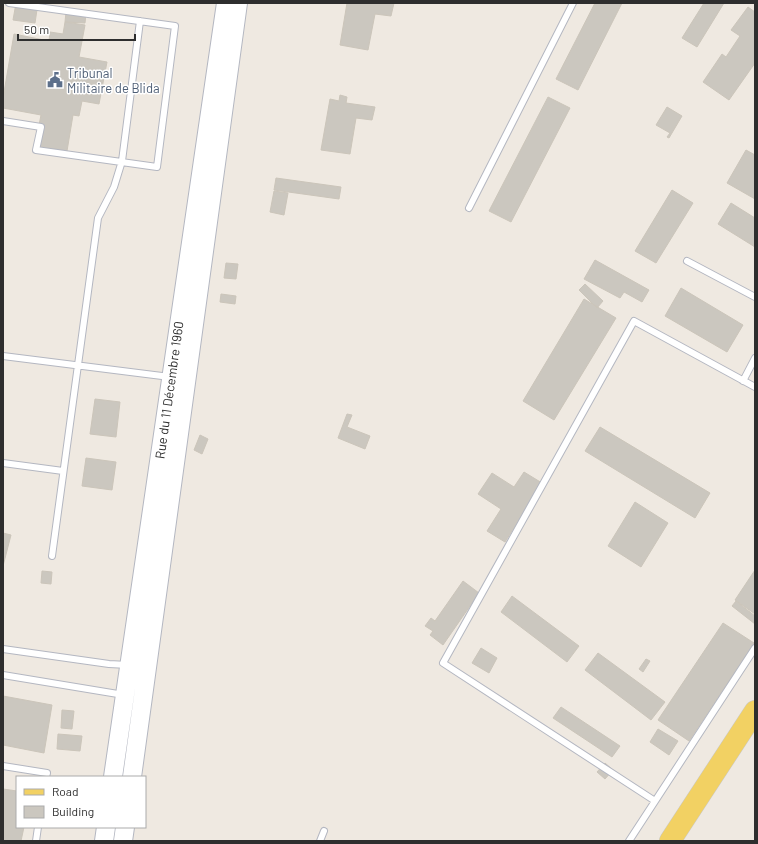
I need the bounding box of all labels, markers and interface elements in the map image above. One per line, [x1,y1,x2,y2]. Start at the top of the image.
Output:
scale bar [18,16,135,42]
text: 50 m [24,22,49,36]
place label: Tribunal Militaire de Blida [67,65,160,96]
public building icon: Tribunal Militaire de Blida [46,71,64,89]
street label: Rue du 11 Décembre 1960 [151,320,187,460]
legend [16,776,146,828]
text: Road [52,784,79,798]
text: Building [52,804,94,818]

